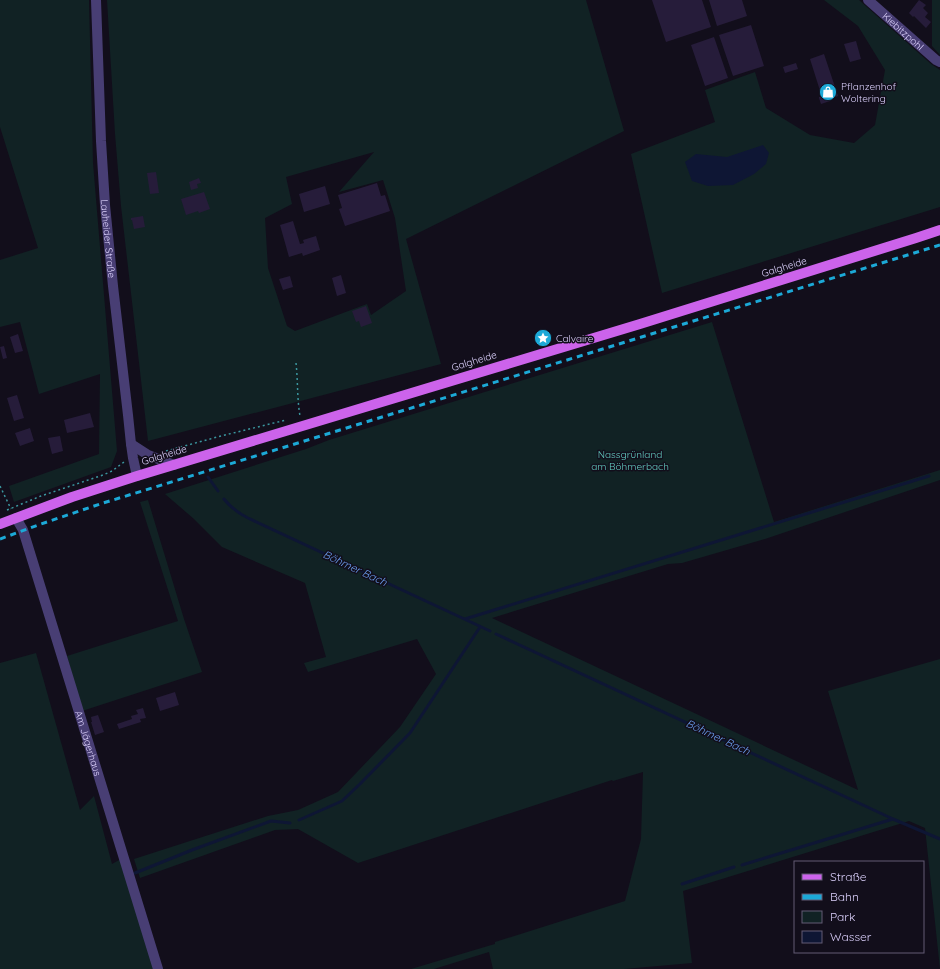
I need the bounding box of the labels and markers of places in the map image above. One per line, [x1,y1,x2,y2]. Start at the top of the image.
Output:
place label: Pflanzenhof Woltering [841,80,897,105]
shop icon: Pflanzenhof Woltering [818,82,838,102]
place icon: Calvaire [533,328,553,348]
place label: Calvaire [556,332,594,345]

